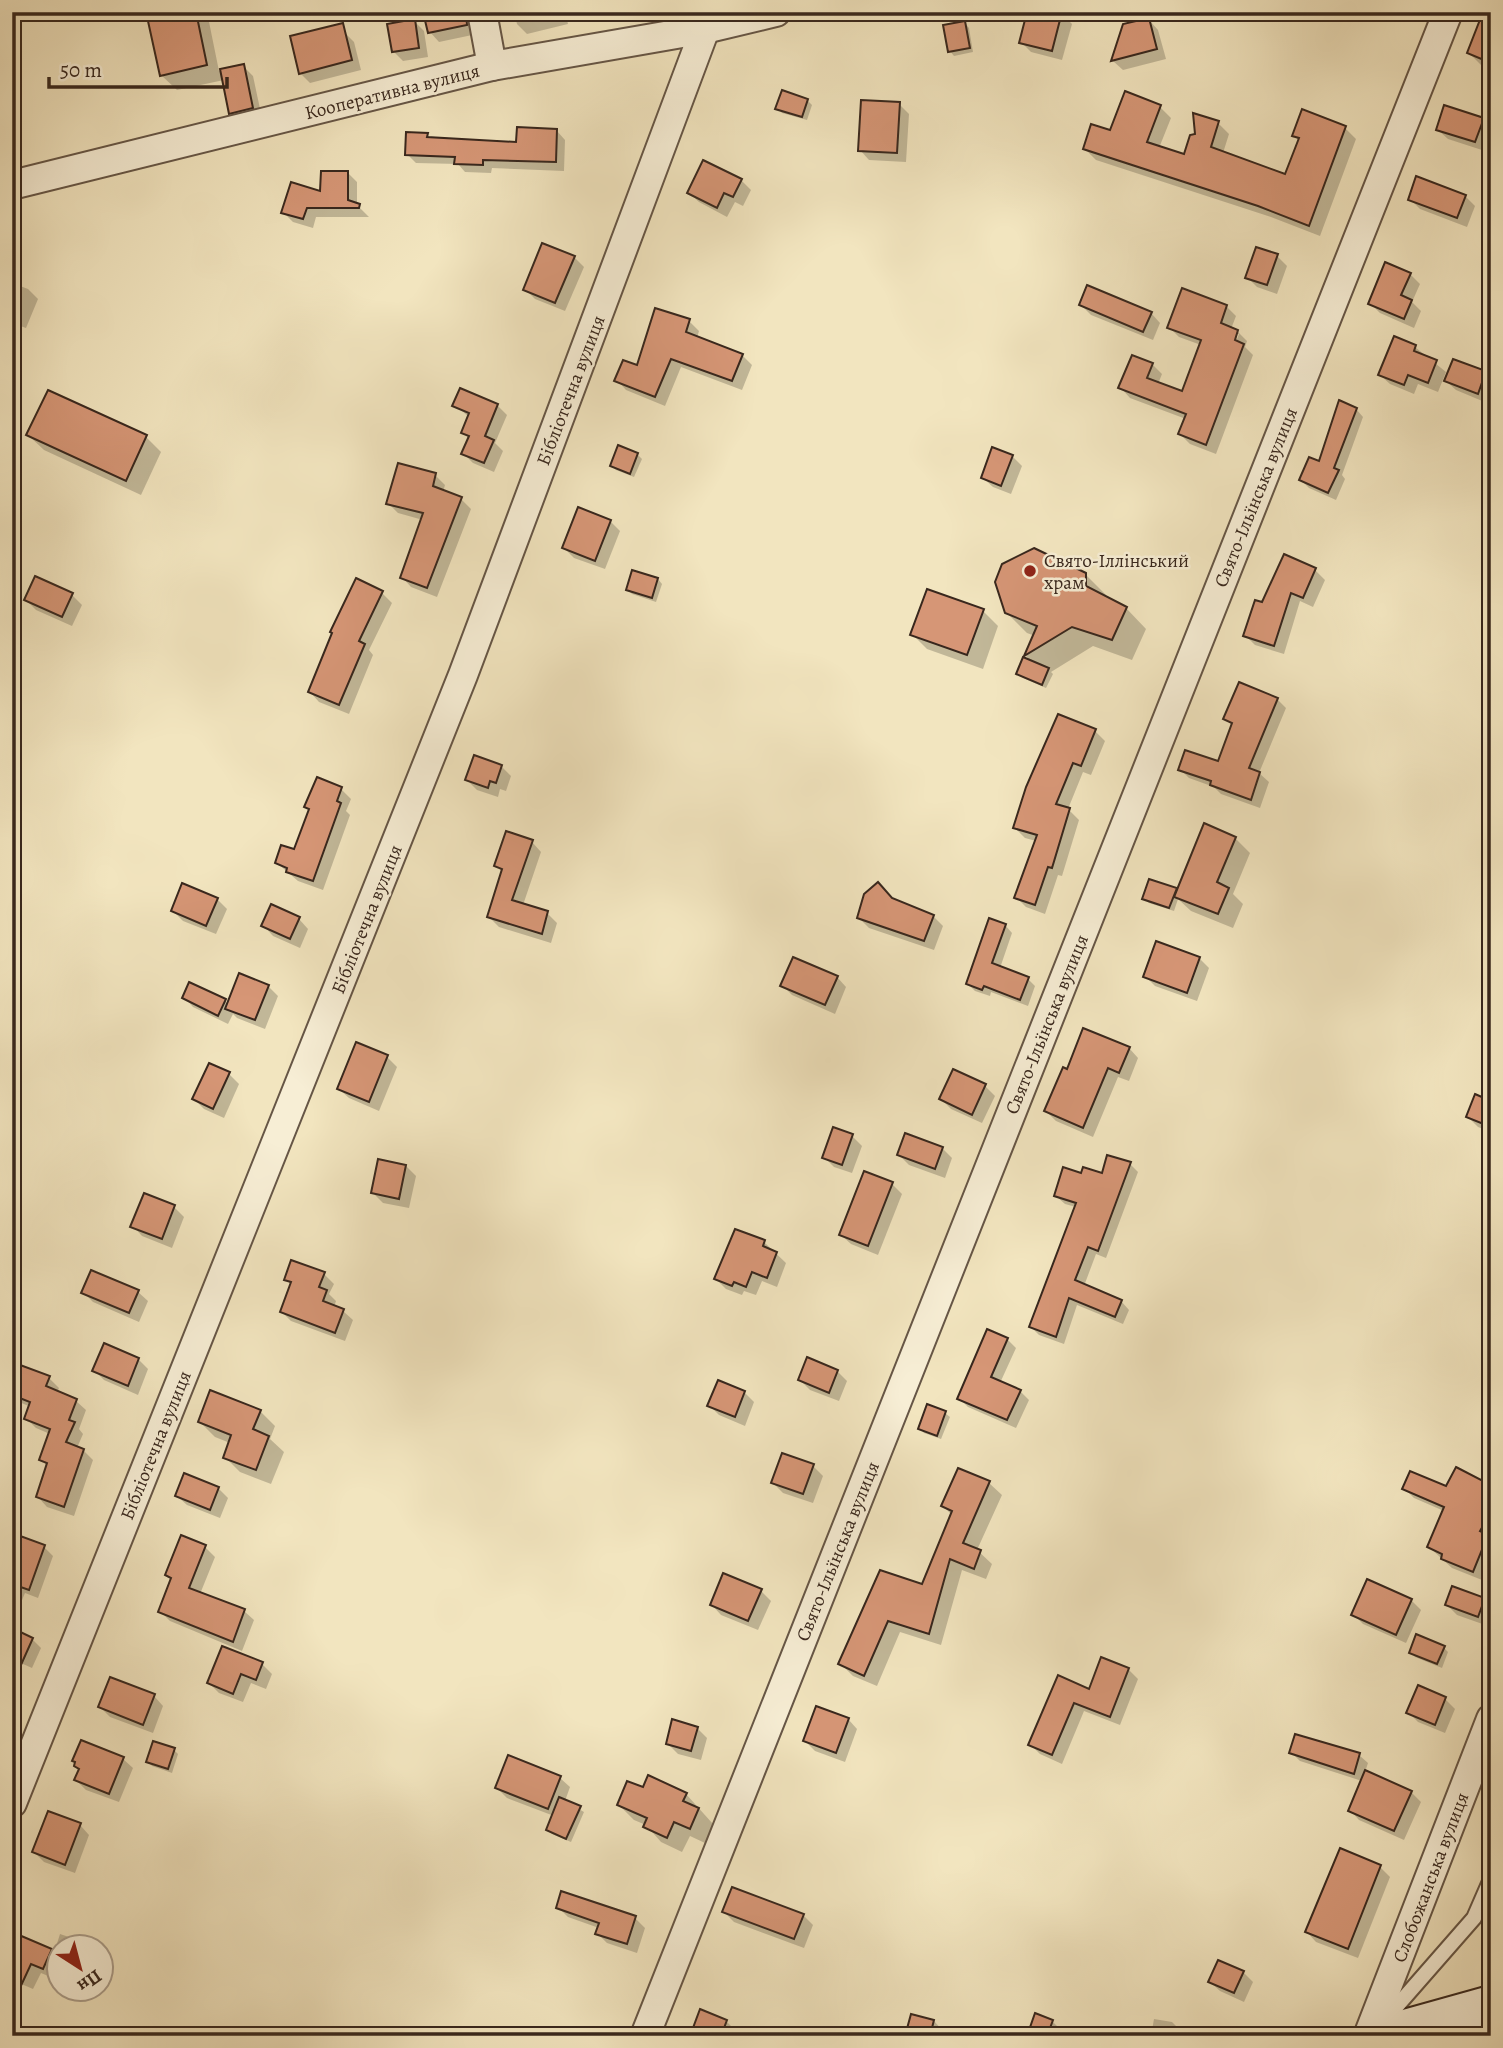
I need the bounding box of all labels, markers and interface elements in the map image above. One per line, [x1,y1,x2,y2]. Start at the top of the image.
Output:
scale bar [49,46,228,90]
text: 50 m [60,56,102,84]
street label: Кооперативна вулиця [302,58,482,126]
street label: Бібліотечна вулиця [530,312,612,469]
street label: Свято-Ільїнська вулиця [1208,404,1304,591]
place label: Свято-Іллінський храм [1044,548,1189,596]
marker: Свято-Іллінський храм [1022,563,1038,579]
street label: Бібліотечна вулиця [325,841,409,998]
street label: Свято-Ільїнська вулиця [999,931,1095,1118]
street label: Бібліотечна вулиця [114,1367,198,1524]
street label: Свято-Ільїнська вулиця [790,1458,886,1645]
street label: Слобожанська вулиця [1386,1789,1475,1966]
north arrow [46,1932,116,2002]
text: Пн [72,1963,107,1999]

